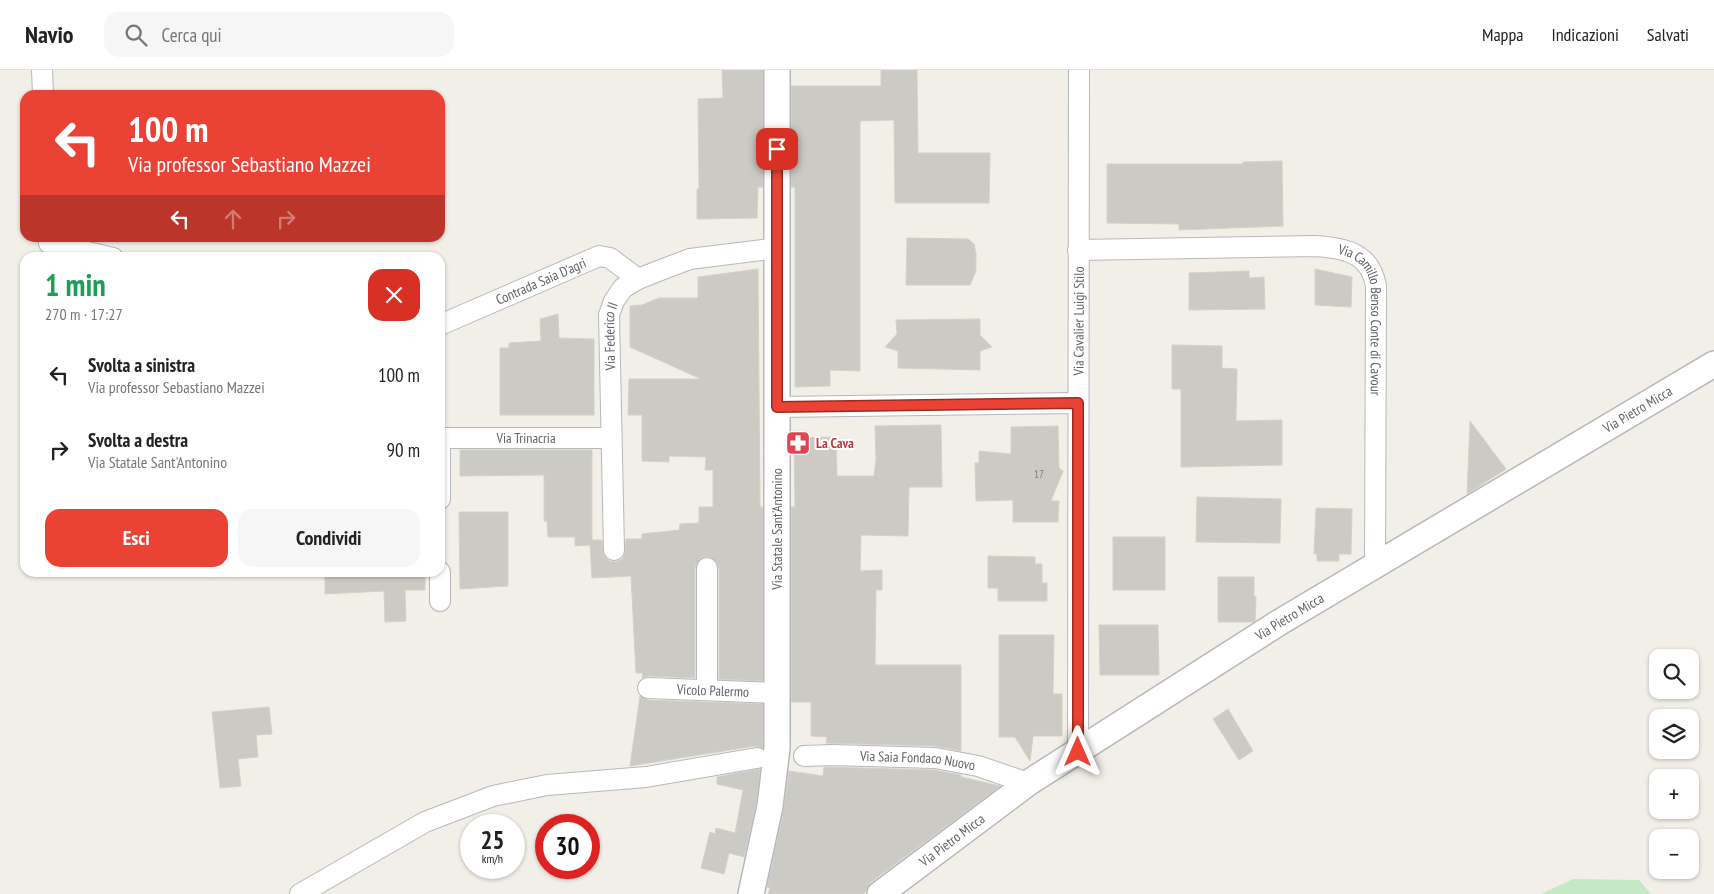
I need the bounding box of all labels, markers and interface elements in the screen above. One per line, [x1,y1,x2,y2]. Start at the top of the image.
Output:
search box [104,12,454,57]
text: Navio [25,19,74,50]
icon: search [122,21,150,49]
text: Cerca qui [162,23,222,47]
text: Mappa [1482,23,1523,46]
text: Indicazioni [1551,23,1619,46]
text: Salvati [1647,23,1689,46]
text: 100 m [128,106,209,152]
icon: left [45,110,110,175]
pin [756,128,798,170]
icon: arrive [763,135,791,163]
text: Via professor Sebastiano Mazzei [128,150,371,178]
icon: left [166,205,194,233]
icon: ahead [219,205,247,233]
icon: right [272,205,300,233]
street label: Via Camillo Benso Conte di Cavour [1336,240,1385,396]
street label: Contrada Saia D'agri [493,254,589,309]
text: 1 min [45,265,106,304]
street label: Via Cavalier Luigi Stilo [1070,266,1088,377]
button: close [368,269,420,321]
street label: Via Federico II [600,299,622,372]
text: 270 m · 17:27 [45,304,123,324]
text: Svolta a sinistra [88,353,195,377]
icon: left [45,361,73,389]
text: 100 m [378,363,420,387]
text: Via professor Sebastiano Mazzei [88,377,265,397]
street label: Via Pietro Micca [1599,382,1675,437]
text: Svolta a destra [88,428,188,452]
street label: Via Trinacria [496,429,555,447]
pharmacy icon: La Cava [785,430,811,456]
place label: La Cava [816,434,854,452]
icon: right [45,436,73,464]
text: 90 m [387,438,420,462]
text: Via Statale Sant'Antonino [88,452,227,472]
house number: 17 [1034,467,1044,481]
street label: Via Statale Sant'Antonino [768,468,786,591]
button: Esci [45,509,228,567]
button: Condividi [238,509,420,567]
street label: Via Pietro Micca [1251,589,1327,645]
map controls [1649,649,1699,879]
button: search [1649,649,1699,699]
street label: Vicolo Palermo [675,680,749,701]
button: layers [1649,709,1699,759]
position arrow [1051,725,1103,777]
street label: Via Saia Fondaco Nuovo [859,747,977,774]
button: + [1649,769,1699,819]
street label: Via Pietro Micca [915,810,988,871]
speed limit sign: 30 [535,814,600,879]
text: 25 [481,824,504,856]
button: − [1649,829,1699,879]
text: km/h [482,851,503,866]

